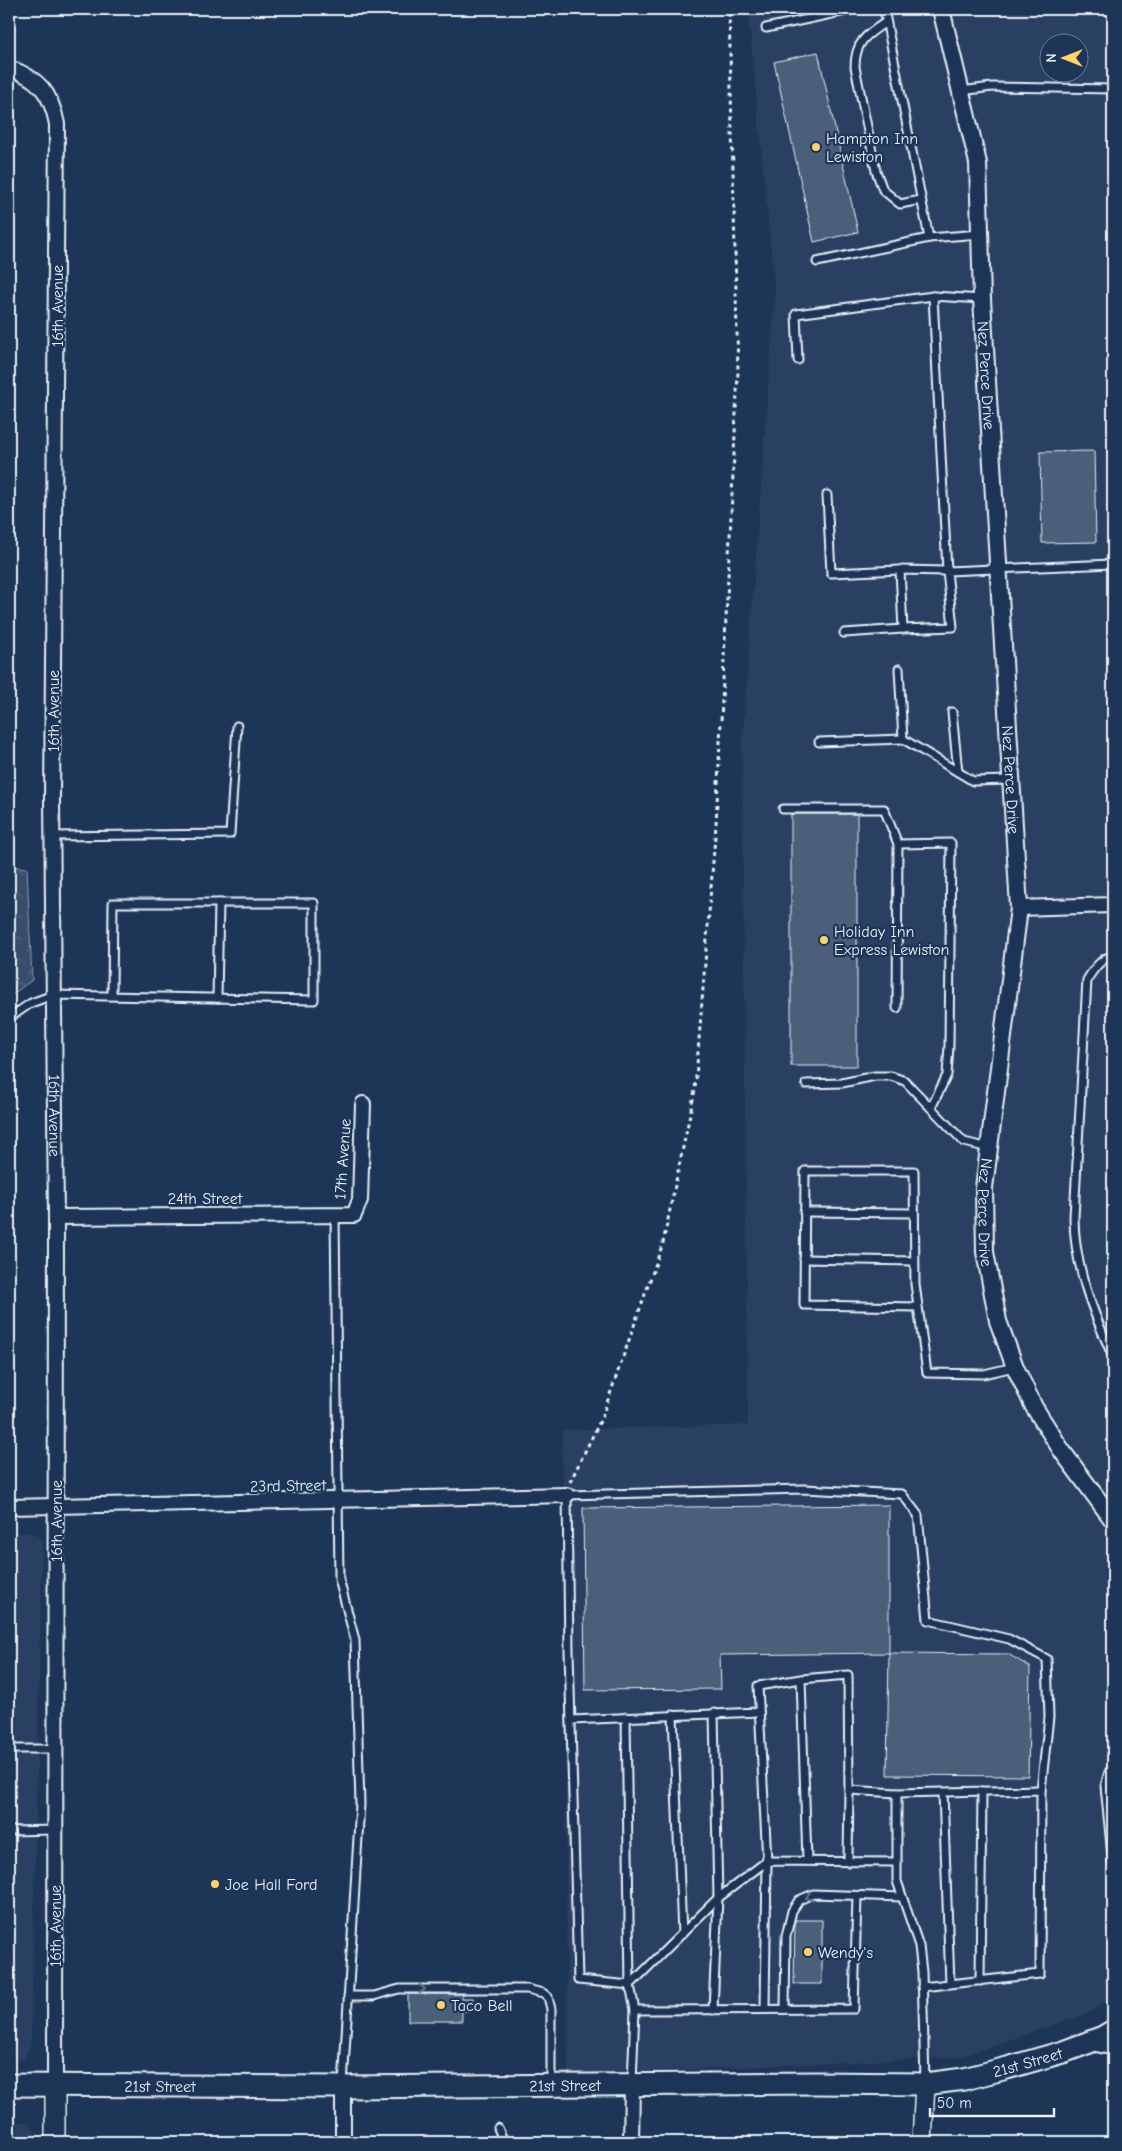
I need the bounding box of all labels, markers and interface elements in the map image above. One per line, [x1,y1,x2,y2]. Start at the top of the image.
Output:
north arrow [1040,32,1090,82]
text: N [1043,53,1060,63]
place label: Hampton Inn Lewiston [826,130,918,166]
marker: Hampton Inn Lewiston [810,141,822,153]
street label: 16th Avenue [49,265,67,347]
street label: Nez Perce Drive [973,321,998,430]
street label: 16th Avenue [45,670,63,752]
street label: Nez Perce Drive [998,725,1022,835]
place label: Holiday Inn Express Lewiston [834,923,949,959]
marker: Holiday Inn Express Lewiston [818,934,830,946]
street label: 16th Avenue [45,1074,63,1157]
street label: 17th Avenue [331,1118,355,1200]
street label: Nez Perce Drive [974,1157,996,1268]
street label: 24th Street [168,1190,243,1208]
street label: 23rd Street [250,1476,327,1496]
street label: 16th Avenue [48,1480,66,1562]
place label: Joe Hall Ford [225,1876,317,1894]
marker: Joe Hall Ford [209,1878,221,1890]
street label: 16th Avenue [47,1885,65,1967]
one-way arrow [805,1891,814,1901]
place label: Wendy's [818,1944,873,1962]
marker: Wendy's [802,1946,814,1958]
one-way arrow [418,1984,426,1994]
place label: Taco Bell [451,1997,513,2015]
marker: Taco Bell [435,1999,447,2011]
street label: 21st Street [991,2045,1065,2081]
street label: 21st Street [529,2077,601,2095]
street label: 21st Street [124,2078,196,2096]
scale bar [930,2086,1053,2118]
text: 50 m [937,2094,972,2112]

